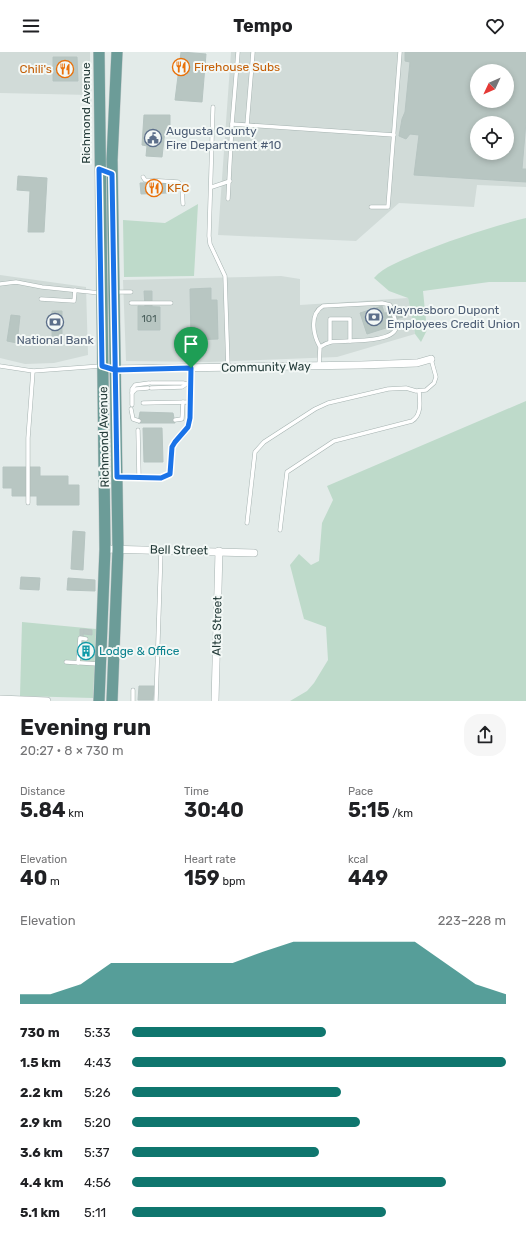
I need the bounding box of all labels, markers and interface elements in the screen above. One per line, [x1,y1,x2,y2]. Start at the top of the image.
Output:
icon: menu [20,15,42,37]
text: Tempo [233,15,293,37]
icon: heart [484,15,506,37]
restaurant icon: Firehouse Subs [171,57,191,77]
restaurant icon: Chili's [55,59,75,79]
place label: Firehouse Subs [194,60,280,74]
place label: Chili's [19,62,52,76]
street label: Richmond Avenue [79,62,93,164]
north arrow [470,64,514,108]
map controls [470,64,514,160]
button: locate [470,116,514,160]
place label: Augusta County Fire Department #10 [166,124,281,152]
public building icon: Augusta County Fire Department #10 [143,128,163,148]
restaurant icon: KFC [144,178,164,198]
place label: KFC [167,181,189,195]
place label: Waynesboro Dupont Employees Credit Union [387,303,520,331]
bank icon: Waynesboro Dupont Employees Credit Union [364,307,384,327]
bank icon: National Bank [45,312,65,332]
house number: 101 [142,313,156,325]
pin [174,327,208,368]
place label: National Bank [16,333,94,347]
icon: arrive [180,333,202,355]
street label: Community Way [221,359,311,375]
street label: Richmond Avenue [96,386,112,488]
street label: Bell Street [150,542,209,558]
street label: Alta Street [209,596,225,656]
building icon: Lodge & Office [76,641,96,661]
place label: Lodge & Office [99,644,180,658]
text: Evening run [20,714,151,741]
button: share [464,714,506,756]
text: 20:27 · 8 × 730 m [20,743,124,758]
text: Distance [20,785,65,798]
text: Time [184,785,209,798]
text: Pace [348,785,373,798]
text: 5.84 [20,798,66,822]
text: 30:40 [184,798,244,822]
text: 5:15 [348,798,390,822]
text: km [66,807,84,820]
text: /km [390,807,413,820]
text: Elevation [20,853,67,866]
text: Heart rate [184,853,236,866]
text: kcal [348,853,368,866]
text: 40 [20,866,47,890]
text: 159 [184,866,220,890]
text: 449 [348,866,388,890]
text: m [47,875,60,888]
text: bpm [220,875,245,888]
text: Elevation [20,913,76,928]
text: 223–228 m [438,913,506,928]
text: 730 m [20,1025,60,1040]
text: 5:33 [84,1025,111,1040]
text: 1.5 km [20,1055,61,1070]
text: 4:43 [84,1055,111,1070]
text: 2.2 km [20,1085,63,1100]
text: 5:26 [84,1085,111,1100]
text: 2.9 km [20,1115,62,1130]
text: 5:20 [84,1115,111,1130]
text: 3.6 km [20,1145,63,1160]
text: 5:37 [84,1145,110,1160]
text: 4.4 km [20,1175,64,1190]
text: 4:56 [84,1175,111,1190]
text: 5.1 km [20,1205,60,1220]
text: 5:11 [84,1205,106,1220]

